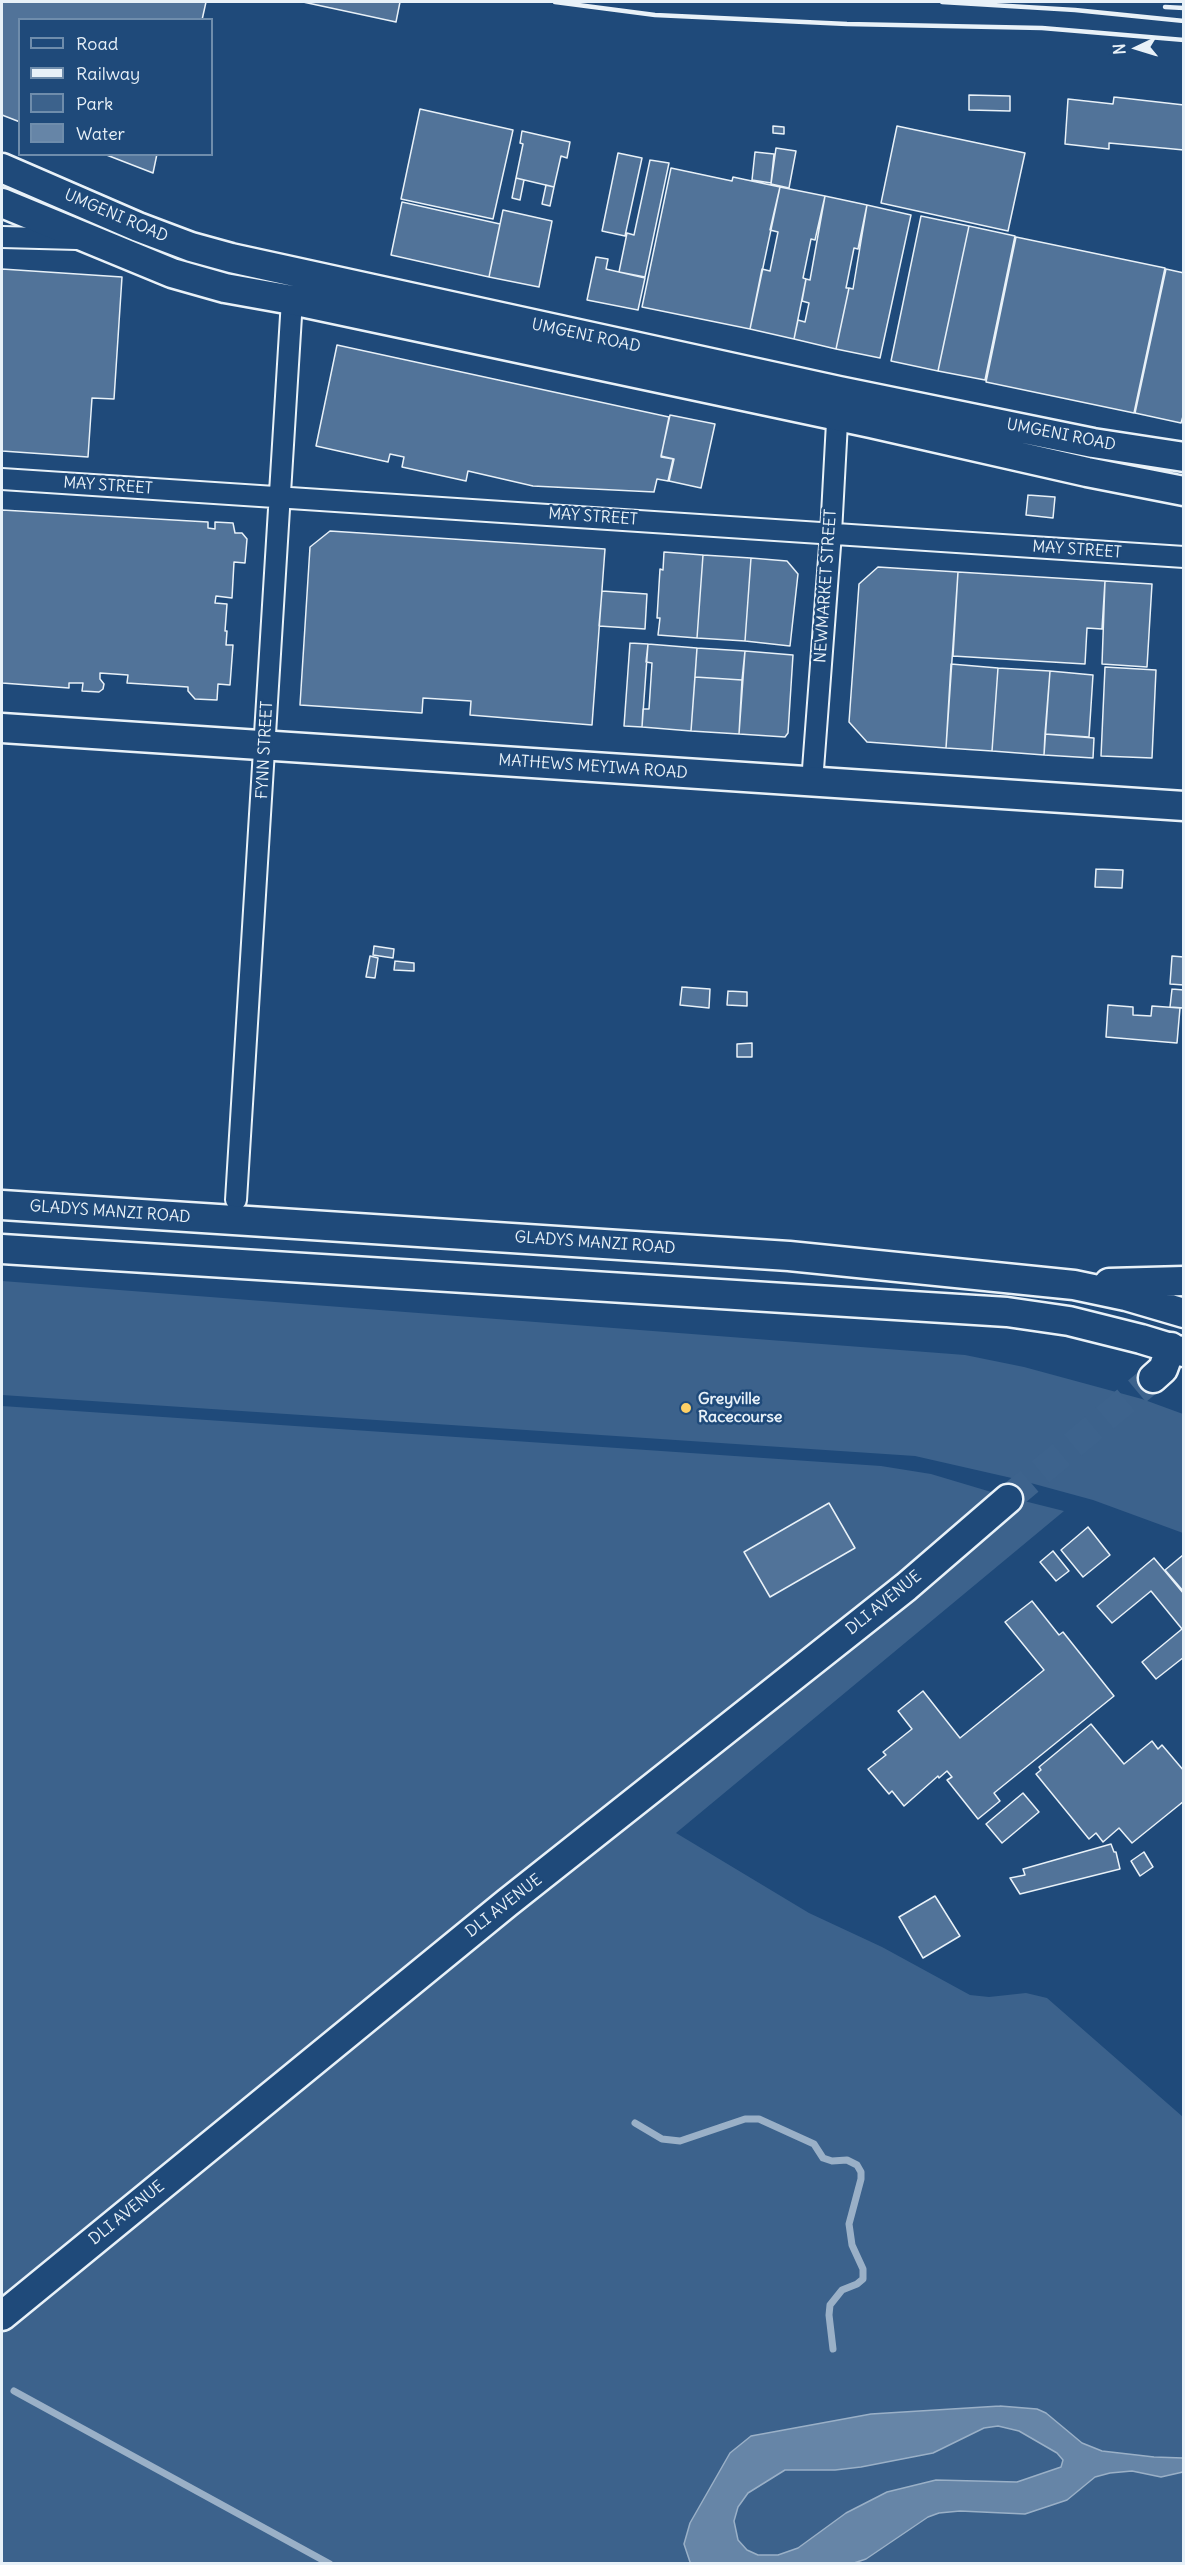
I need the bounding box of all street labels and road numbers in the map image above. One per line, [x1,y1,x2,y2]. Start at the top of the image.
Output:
street label: UMGENI ROAD [61,186,171,246]
street label: UMGENI ROAD [530,315,642,357]
street label: UMGENI ROAD [1005,415,1117,455]
street label: MAY STREET [63,473,153,499]
street label: MAY STREET [548,504,638,530]
street label: NEWMARKET STREET [811,508,841,664]
street label: MAY STREET [1032,537,1122,563]
street label: FYNN STREET [253,700,277,800]
street label: MATHEWS MEYIWA ROAD [498,751,688,783]
street label: GLADYS MANZI ROAD [29,1197,191,1227]
street label: GLADYS MANZI ROAD [514,1228,676,1258]
street label: DLI AVENUE [842,1567,926,1639]
street label: DLI AVENUE [462,1870,546,1942]
street label: DLI AVENUE [85,2177,169,2249]

